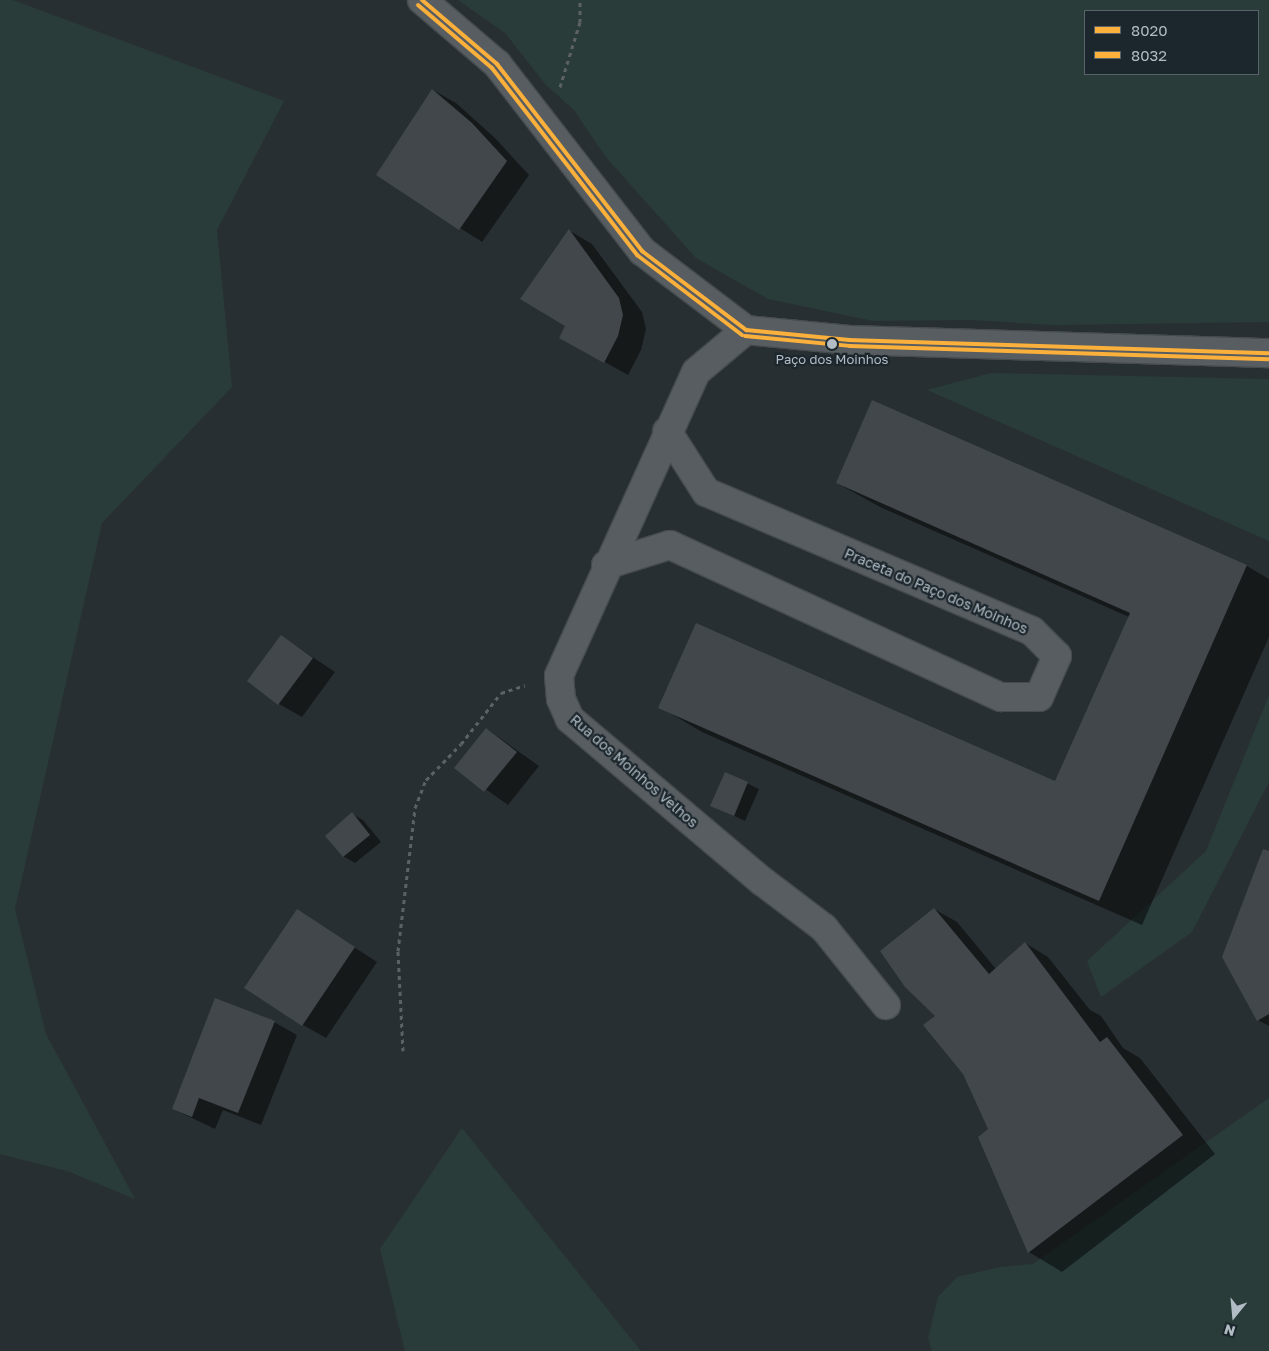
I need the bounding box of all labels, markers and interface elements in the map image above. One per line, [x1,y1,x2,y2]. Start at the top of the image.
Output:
legend [1084,10,1259,75]
text: 8020 [1131,21,1167,39]
text: 8032 [1131,46,1167,64]
marker: Paço dos Moinhos [827,339,837,349]
place label: Paço dos Moinhos [776,351,888,367]
street label: Praceta do Paço dos Moinhos [842,545,1030,637]
street label: Rua dos Moinhos Velhos [567,711,701,831]
north arrow [1209,1291,1259,1341]
text: N [1222,1321,1237,1341]

